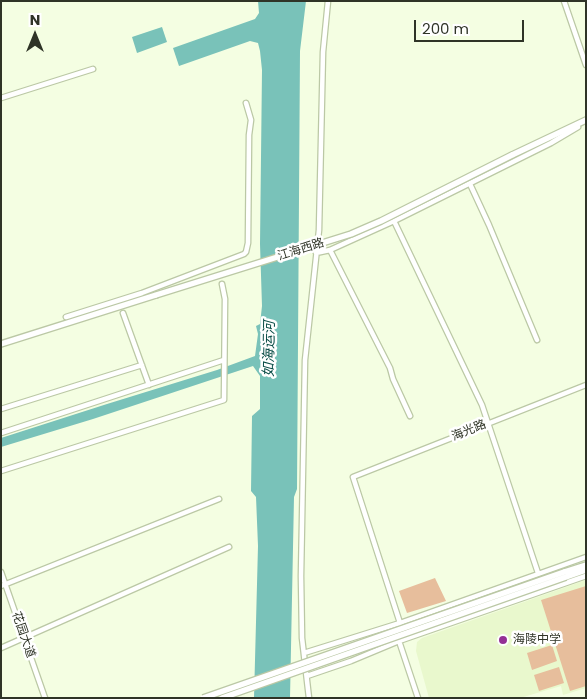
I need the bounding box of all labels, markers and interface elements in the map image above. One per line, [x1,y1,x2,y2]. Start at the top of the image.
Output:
north arrow [10,10,60,60]
text: N [30,10,40,30]
scale bar [417,10,527,42]
text: 200 m [422,18,469,39]
street label: 江海西路 [276,236,326,264]
water label: 如海运河 [261,321,279,377]
street label: 海光路 [450,418,488,444]
street label: 花园大道 [8,610,38,660]
place label: 海陵中学 [513,633,561,647]
marker: 海陵中学 [497,634,509,646]

